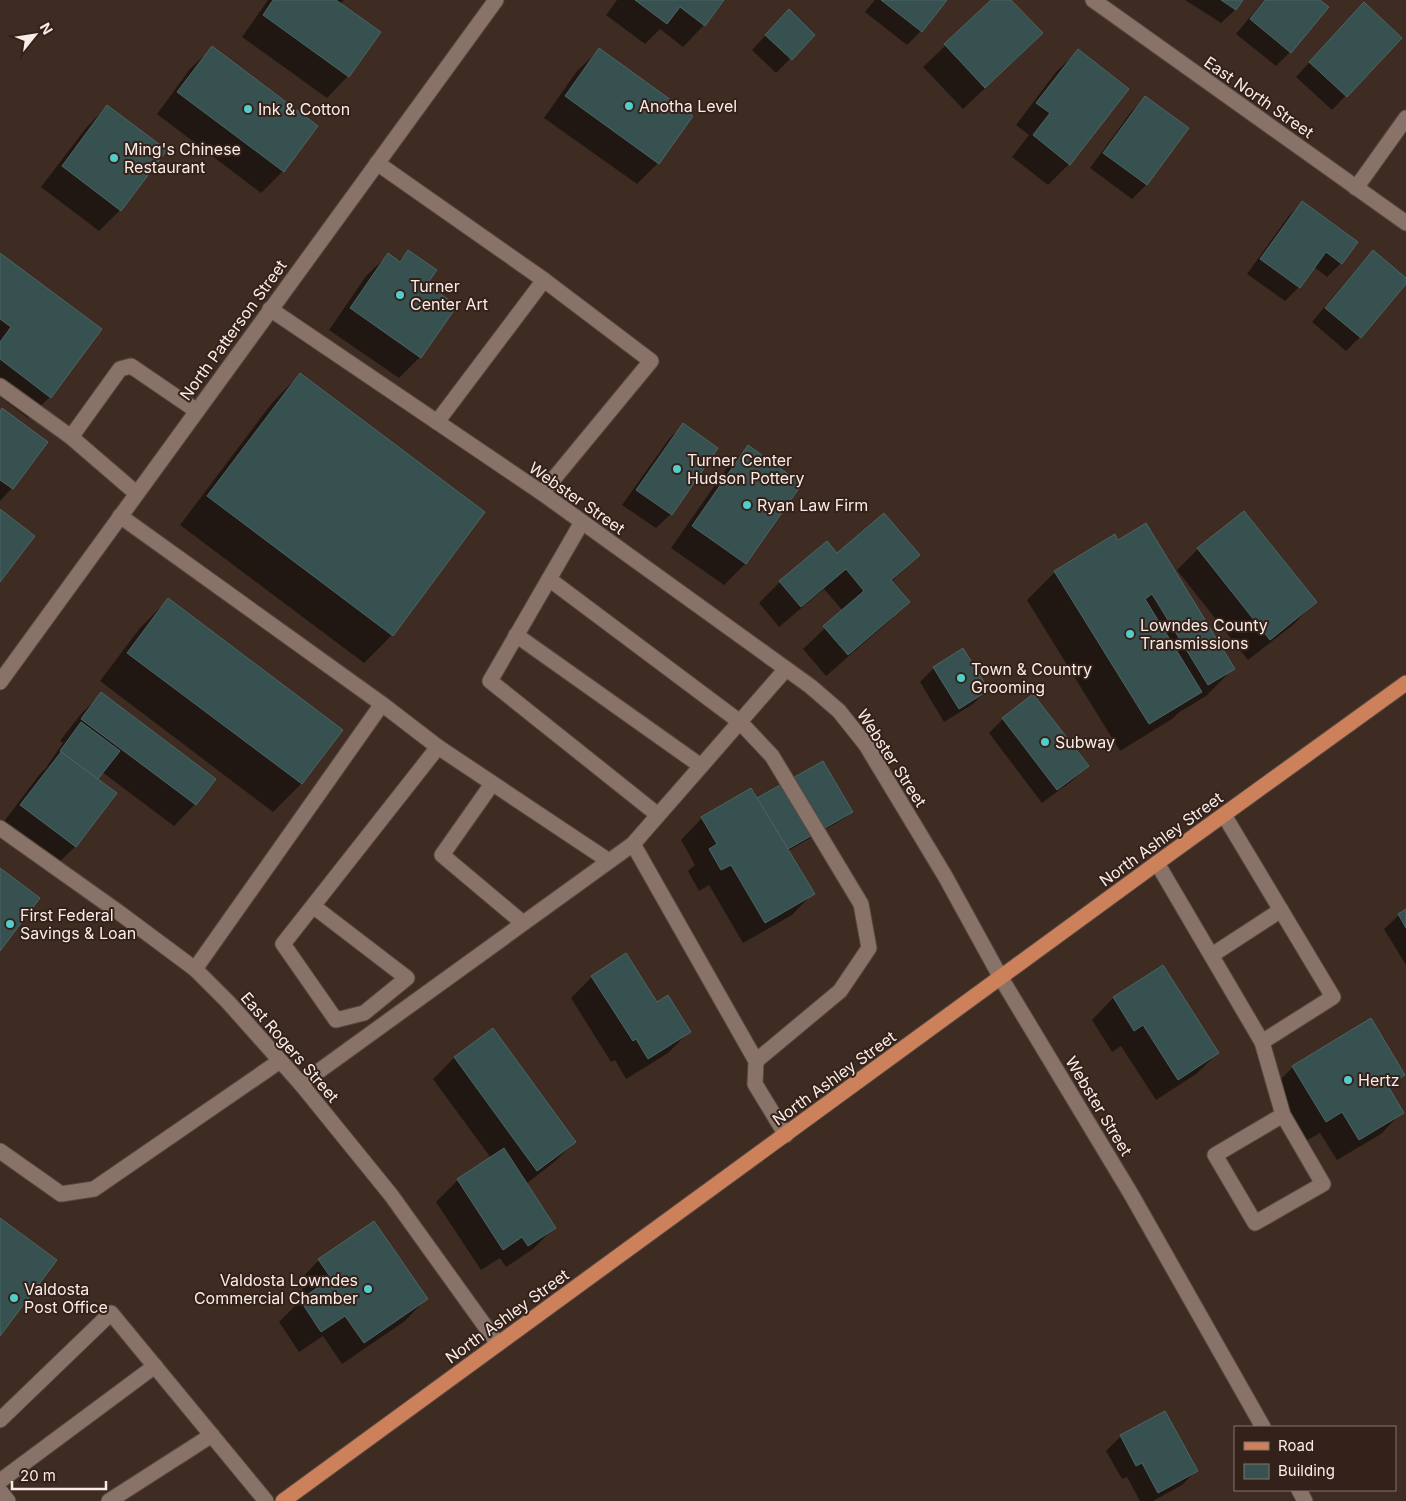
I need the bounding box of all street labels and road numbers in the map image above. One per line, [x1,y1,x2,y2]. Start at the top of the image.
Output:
street label: East North Street [1200,52,1318,142]
street label: North Patterson Street [175,256,291,404]
street label: Webster Street [525,458,629,538]
street label: Webster Street [853,705,931,811]
street label: North Ashley Street [1095,788,1227,890]
street label: East Rogers Street [237,988,343,1106]
street label: North Ashley Street [768,1027,900,1129]
street label: Webster Street [1061,1053,1137,1159]
street label: North Ashley Street [441,1265,573,1367]

